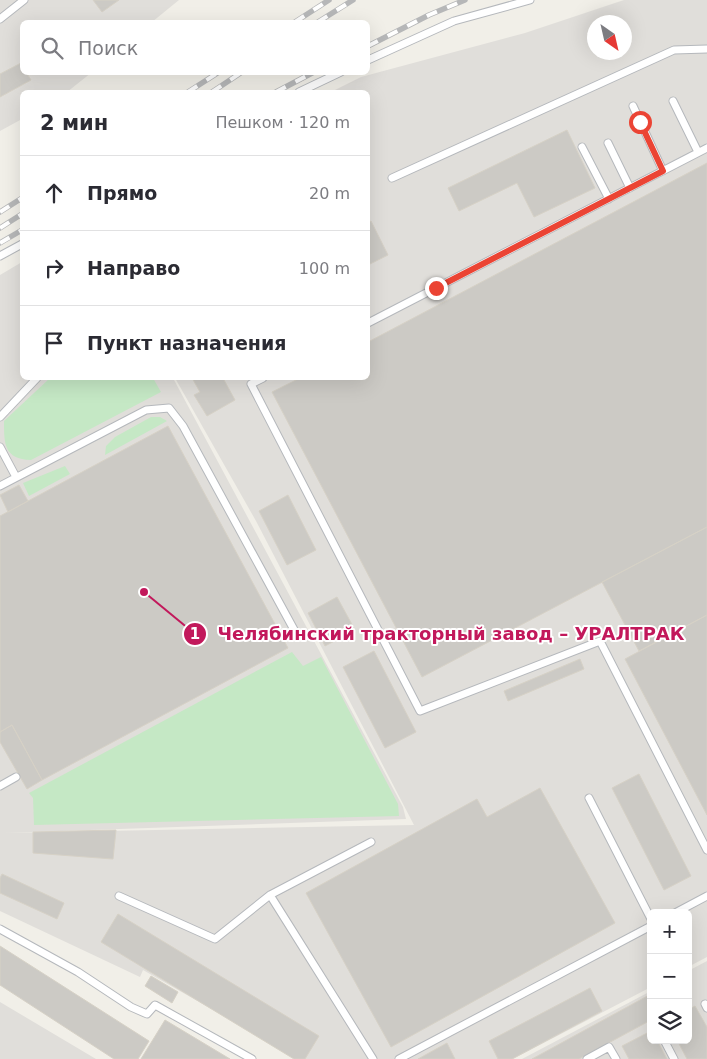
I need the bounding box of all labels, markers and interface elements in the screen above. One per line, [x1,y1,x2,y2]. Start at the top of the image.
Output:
north arrow [587,15,632,60]
search box [20,20,370,75]
icon: search [38,34,66,62]
text: Поиск [78,37,138,59]
text: 2 мин [40,111,108,135]
route start [629,111,652,134]
text: Пешком · 120 m [215,113,350,132]
icon: ahead [40,179,68,207]
text: Прямо [87,182,157,204]
text: 20 m [309,184,350,203]
icon: right [40,254,68,282]
text: Направо [87,257,180,279]
text: 100 m [299,259,350,278]
route end [425,277,448,300]
icon: arrive [40,329,68,357]
text: Пункт назначения [87,332,286,354]
callout: Челябинский тракторный завод – УРАЛТРАК [183,617,695,650]
text: Челябинский тракторный завод – УРАЛТРАК [218,623,685,644]
text: 1 [190,625,200,643]
map controls [647,909,692,1044]
button: + [647,909,692,954]
button: − [647,954,692,999]
button: layers [647,999,692,1044]

